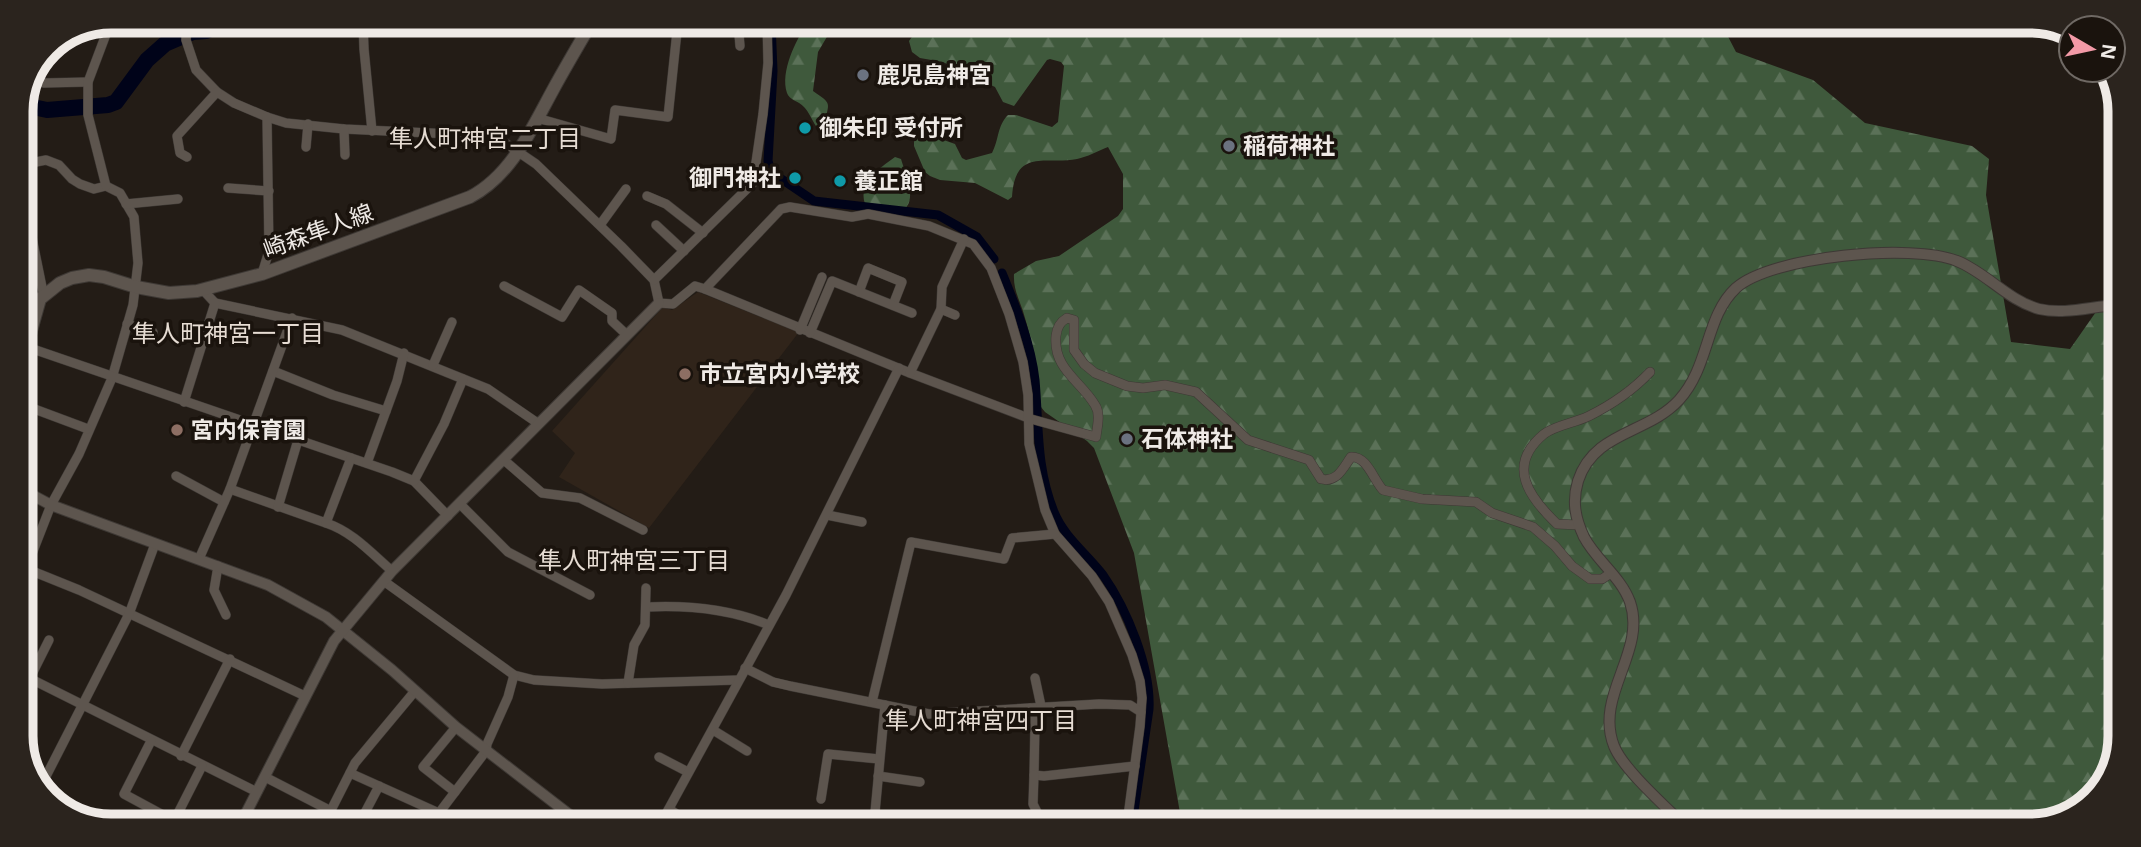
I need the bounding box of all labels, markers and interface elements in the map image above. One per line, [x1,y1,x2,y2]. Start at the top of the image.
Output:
north arrow [2057,14,2127,84]
text: N [2095,42,2123,61]
place label: 鹿児島神宮 [877,58,992,90]
marker: 鹿児島神宮 [855,67,871,83]
place label: 御朱印 受付所 [819,111,963,143]
marker: 御朱印 受付所 [797,120,813,136]
district label: 隼人町神宮二丁目 [389,121,581,154]
place label: 稲荷神社 [1243,129,1335,161]
marker: 稲荷神社 [1221,138,1237,154]
place label: 御門神社 [689,161,781,193]
place label: 養正館 [854,164,923,196]
marker: 御門神社 [787,170,803,186]
marker: 養正館 [832,173,848,189]
street label: 崎森隼人線 [258,195,377,265]
district label: 隼人町神宮一丁目 [132,316,324,349]
place label: 市立宮内小学校 [699,357,860,389]
marker: 市立宮内小学校 [677,366,693,382]
place label: 宮内保育園 [191,413,306,445]
marker: 宮内保育園 [169,422,185,438]
place label: 石体神社 [1141,422,1233,454]
marker: 石体神社 [1119,431,1135,447]
district label: 隼人町神宮三丁目 [538,543,730,576]
district label: 隼人町神宮四丁目 [885,703,1077,736]

